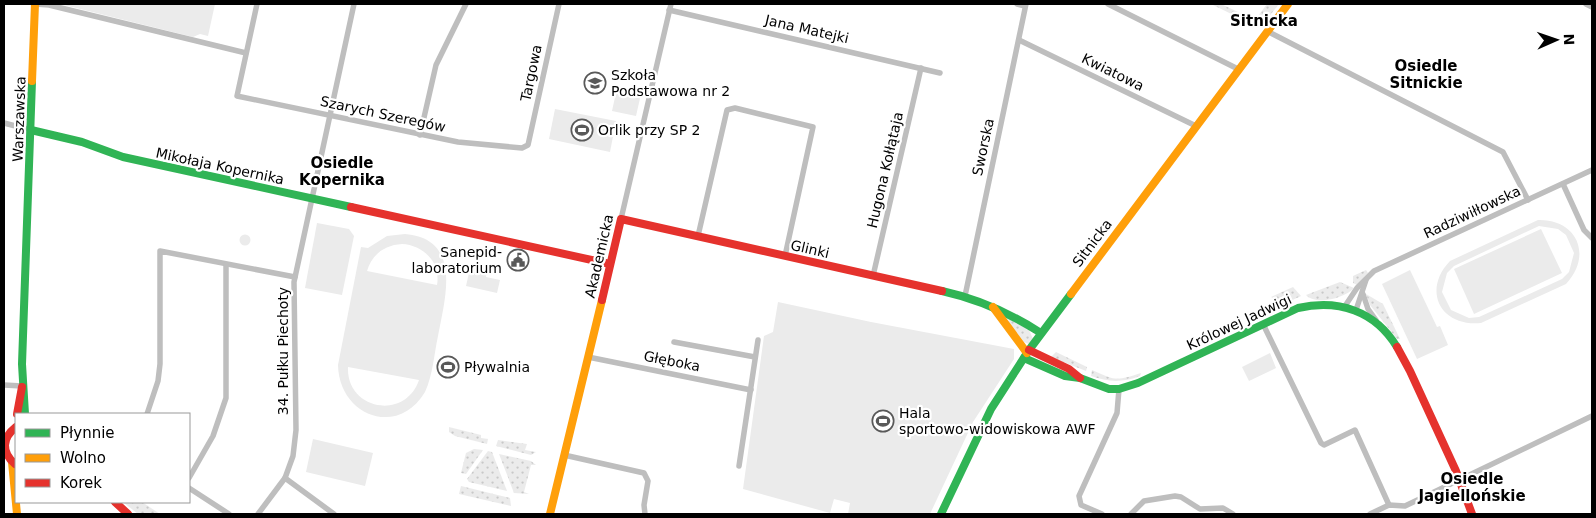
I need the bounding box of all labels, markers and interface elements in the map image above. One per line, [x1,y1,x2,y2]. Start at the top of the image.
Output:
street label: Jana Matejki [763,11,850,46]
district label: Sitnicka [1230,12,1298,30]
north arrow [1531,15,1581,65]
text: N [1561,33,1577,46]
street label: Targowa [517,43,545,104]
street label: Kwiatowa [1079,50,1147,94]
district label: Osiedle Sitnickie [1389,57,1463,92]
place label: Szkoła Podstawowa nr 2 [611,67,730,99]
school or university icon: Szkoła Podstawowa nr 2 [583,71,607,95]
street label: Warszawska [10,76,28,162]
street label: Szarych Szeregów [319,93,447,135]
street label: Hugona Kołłątaja [864,110,906,230]
street label: Sworska [969,117,997,177]
sports icon: Orlik przy SP 2 [570,118,594,142]
place label: Orlik przy SP 2 [598,122,701,138]
street label: Mikołaja Kopernika [154,145,286,187]
district label: Osiedle Kopernika [299,154,385,189]
street label: Radziwiłłowska [1421,183,1523,241]
street label: Akademicka [582,213,616,299]
street label: Sitnicka [1069,216,1115,270]
street label: Glinki [789,237,831,261]
place label: Sanepid- laboratorium [412,244,502,276]
public building icon: Sanepid- laboratorium [506,248,530,272]
street label: 34. Pułku Piechoty [275,287,291,415]
street label: Królowej Jadwigi [1184,291,1294,353]
street label: Głęboka [642,348,702,374]
sports icon: Pływalnia [436,355,460,379]
place label: Pływalnia [464,359,530,375]
place label: Hala sportowo-widowiskowa AWF [899,405,1096,437]
sports icon: Hala sportowo-widowiskowa AWF [871,409,895,433]
legend [15,413,190,503]
text: Płynnie [60,424,115,442]
text: Wolno [60,449,106,467]
district label: Osiedle Jagiellońskie [1417,470,1526,505]
text: Korek [60,474,102,492]

